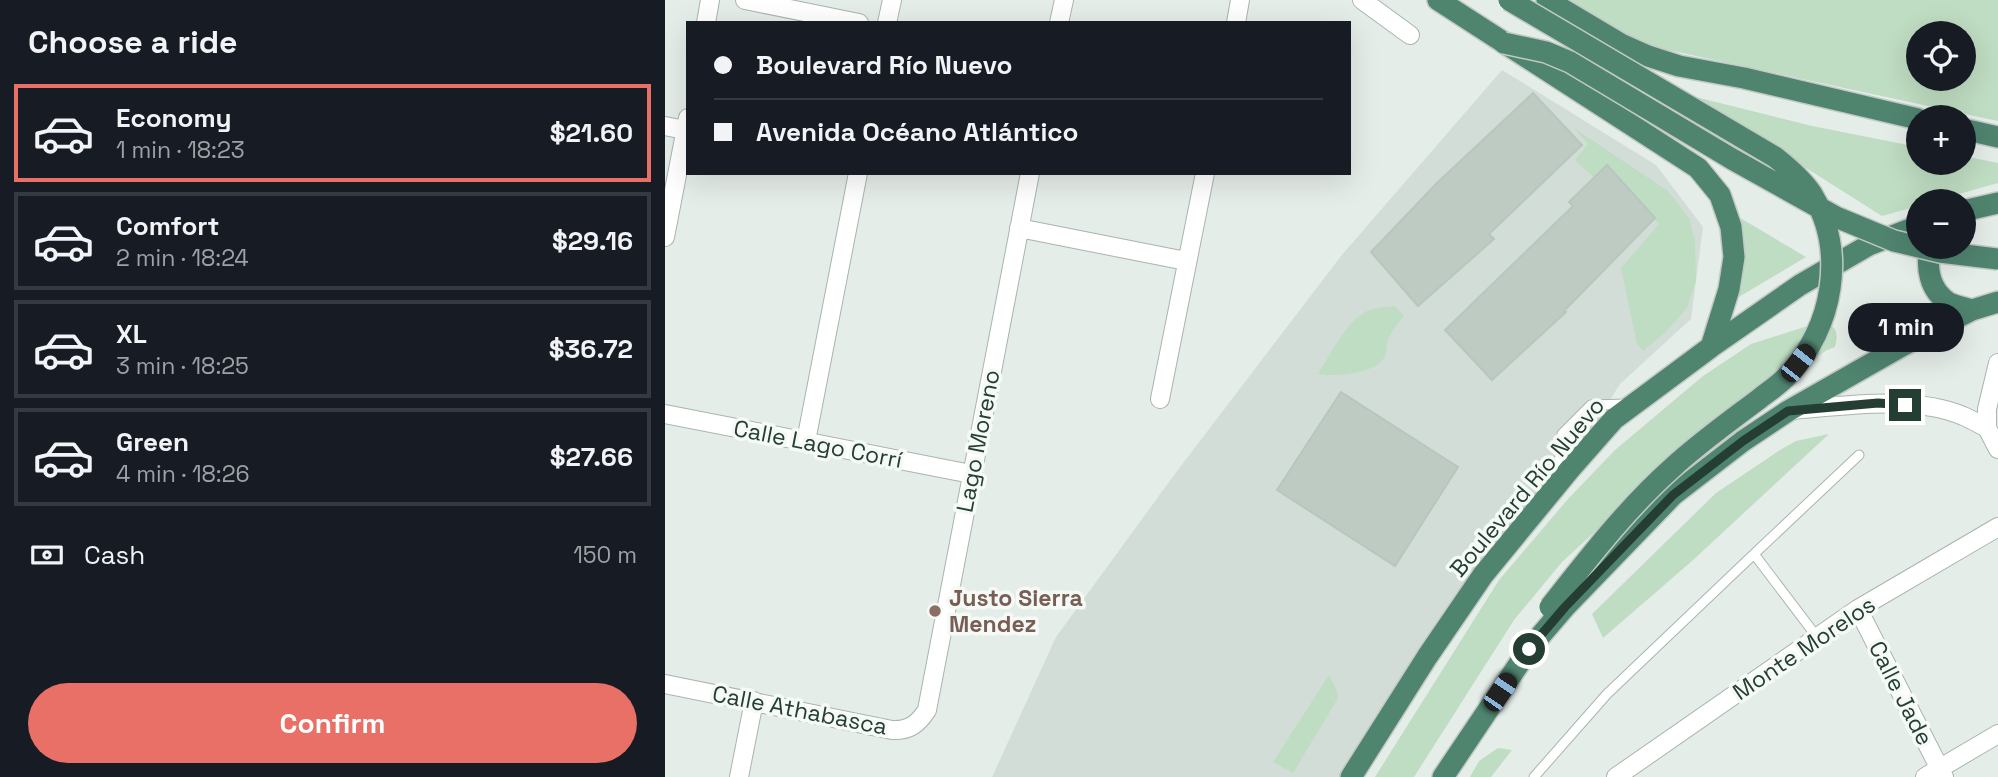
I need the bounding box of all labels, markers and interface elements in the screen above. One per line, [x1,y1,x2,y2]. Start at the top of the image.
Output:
map controls [1906,21,1976,259]
button: locate [1906,21,1976,91]
text: Choose a ride [28,22,238,62]
text: Boulevard Río Nuevo [756,48,1012,82]
text: Economy [116,101,232,135]
icon: car [32,102,95,165]
button: + [1906,105,1976,175]
text: Avenida Océano Atlántico [756,115,1079,149]
text: $21.60 [550,116,633,150]
text: 1 min · 18:23 [116,135,245,165]
button: − [1906,189,1976,259]
text: Comfort [116,209,219,243]
icon: car [32,210,95,273]
text: $29.16 [552,224,633,258]
text: 2 min · 18:24 [116,243,249,273]
callout: 1 min [1847,304,1963,352]
text: 1 min [1878,312,1934,342]
text: XL [116,317,147,351]
icon: car [32,318,95,381]
text: $36.72 [549,332,633,366]
car [1777,340,1820,386]
text: 3 min · 18:25 [116,351,249,381]
street label: Lago Moreno [949,367,1007,515]
route end [1889,389,1921,421]
street label: Boulevard Río Nuevo [1443,391,1611,583]
street label: Calle Lago Corrí [731,413,905,475]
text: Green [116,425,189,459]
icon: car [32,426,95,489]
text: $27.66 [550,440,633,474]
text: 4 min · 18:26 [116,459,250,489]
icon: cash [28,536,66,574]
text: Cash [84,538,145,572]
text: 150 m [573,540,637,570]
place label: Justo Sierra Mendez [949,583,1083,639]
street label: Monte Morelos [1727,589,1881,707]
marker: Justo Sierra Mendez [927,603,943,619]
route start [1513,633,1545,665]
street label: Calle Jade [1862,636,1940,750]
car [1480,669,1521,715]
street label: Calle Athabasca [710,678,890,742]
button: Confirm [28,683,637,763]

